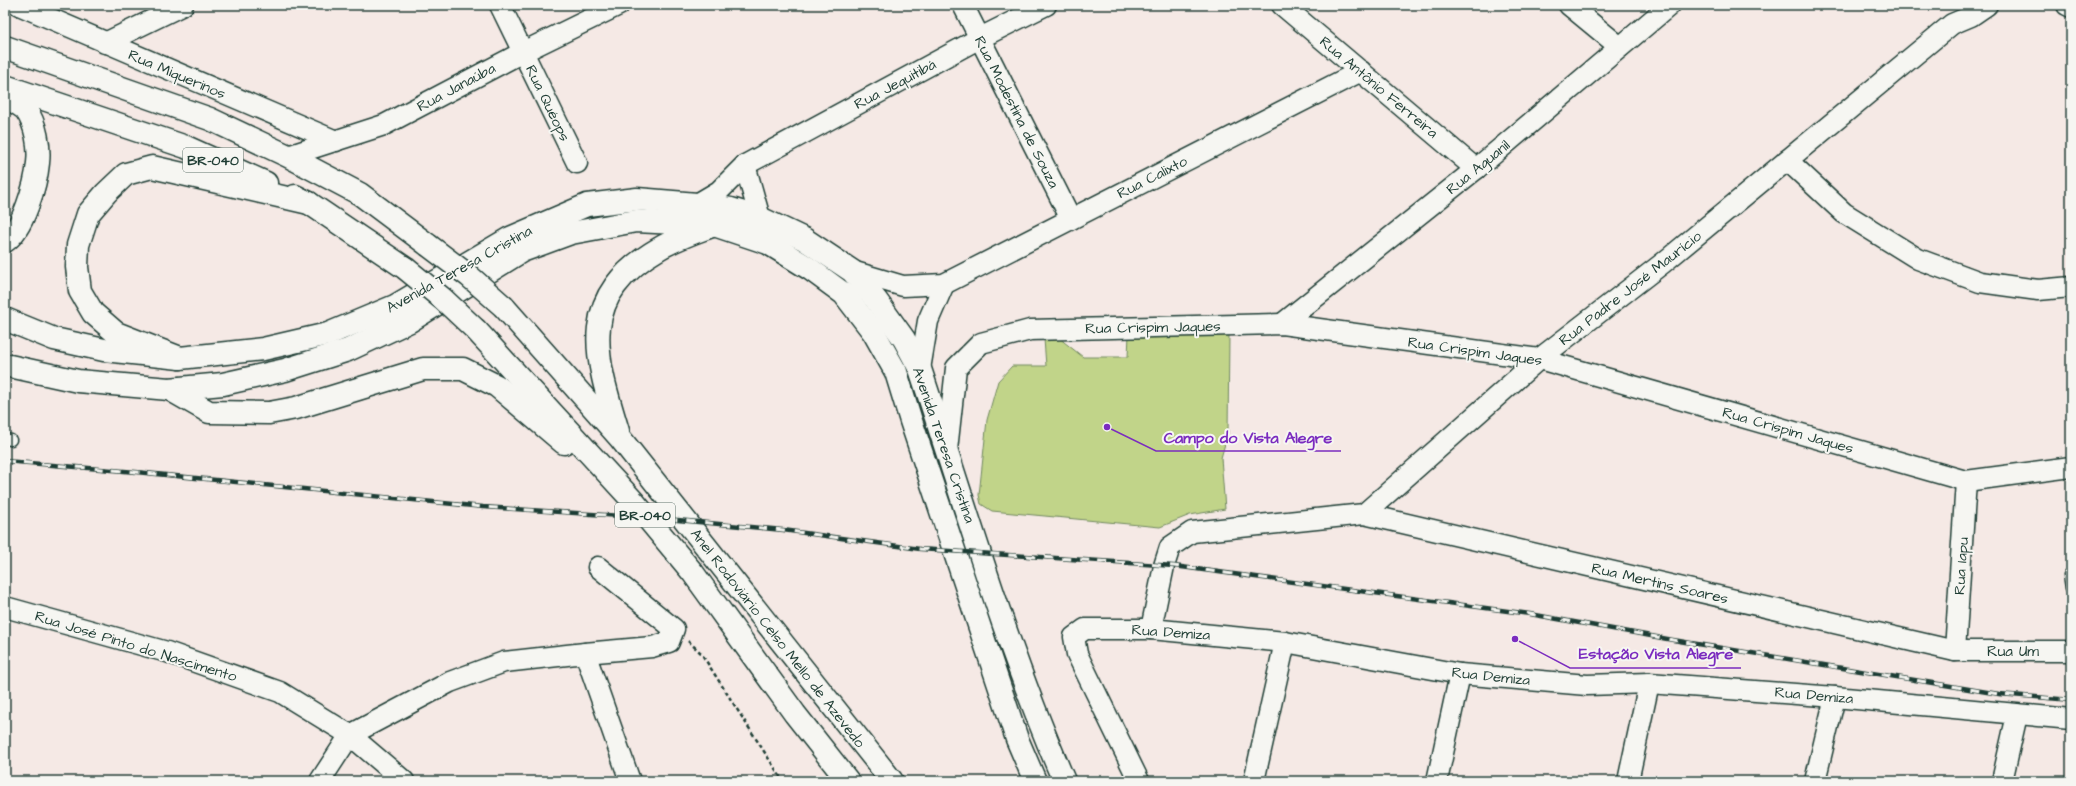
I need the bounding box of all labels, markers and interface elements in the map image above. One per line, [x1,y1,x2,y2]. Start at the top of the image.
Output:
street label: Rua Antônio Ferreira [1315,31,1443,144]
street label: Rua Modestina de Souza [969,33,1064,192]
street label: Rua Miquerinos [125,44,229,105]
street label: Rua Jequitibá [851,54,940,115]
street label: Rua Janaúba [413,58,500,117]
street label: Rua Quéops [520,61,575,145]
street label: Rua Aguanil [1442,135,1515,200]
road number: BR-040 [183,148,243,172]
street label: Rua Calixto [1113,150,1192,204]
street label: Avenida Teresa Cristina [383,220,536,318]
street label: Rua Padre José Maurício [1555,226,1706,351]
street label: Rua Crispim Jaques [1085,316,1221,339]
street label: Rua Crispim Jaques [1406,332,1544,371]
street label: Avenida Teresa Cristina [907,364,980,526]
street label: Rua Crispim Jaques [1720,402,1856,459]
callout: Campo do Vista Alegre [1156,423,1341,451]
text: Campo do Vista Alegre [1164,427,1333,451]
road number: BR-040 [615,503,675,527]
street label: Anel Rodoviário Celso Mello de Azevedo [685,524,870,753]
street label: Rua Iapu [1949,536,1974,596]
street label: Rua Mertins Soares [1589,558,1731,610]
street label: Rua José Pinto do Nascimento [32,606,240,687]
street label: Rua Demiza [1131,619,1211,646]
callout: Estação Vista Alegre [1570,640,1741,668]
street label: Rua Um [1987,641,2039,662]
text: Estação Vista Alegre [1579,643,1734,667]
street label: Rua Demiza [1451,662,1532,691]
street label: Rua Demiza [1774,682,1854,709]

